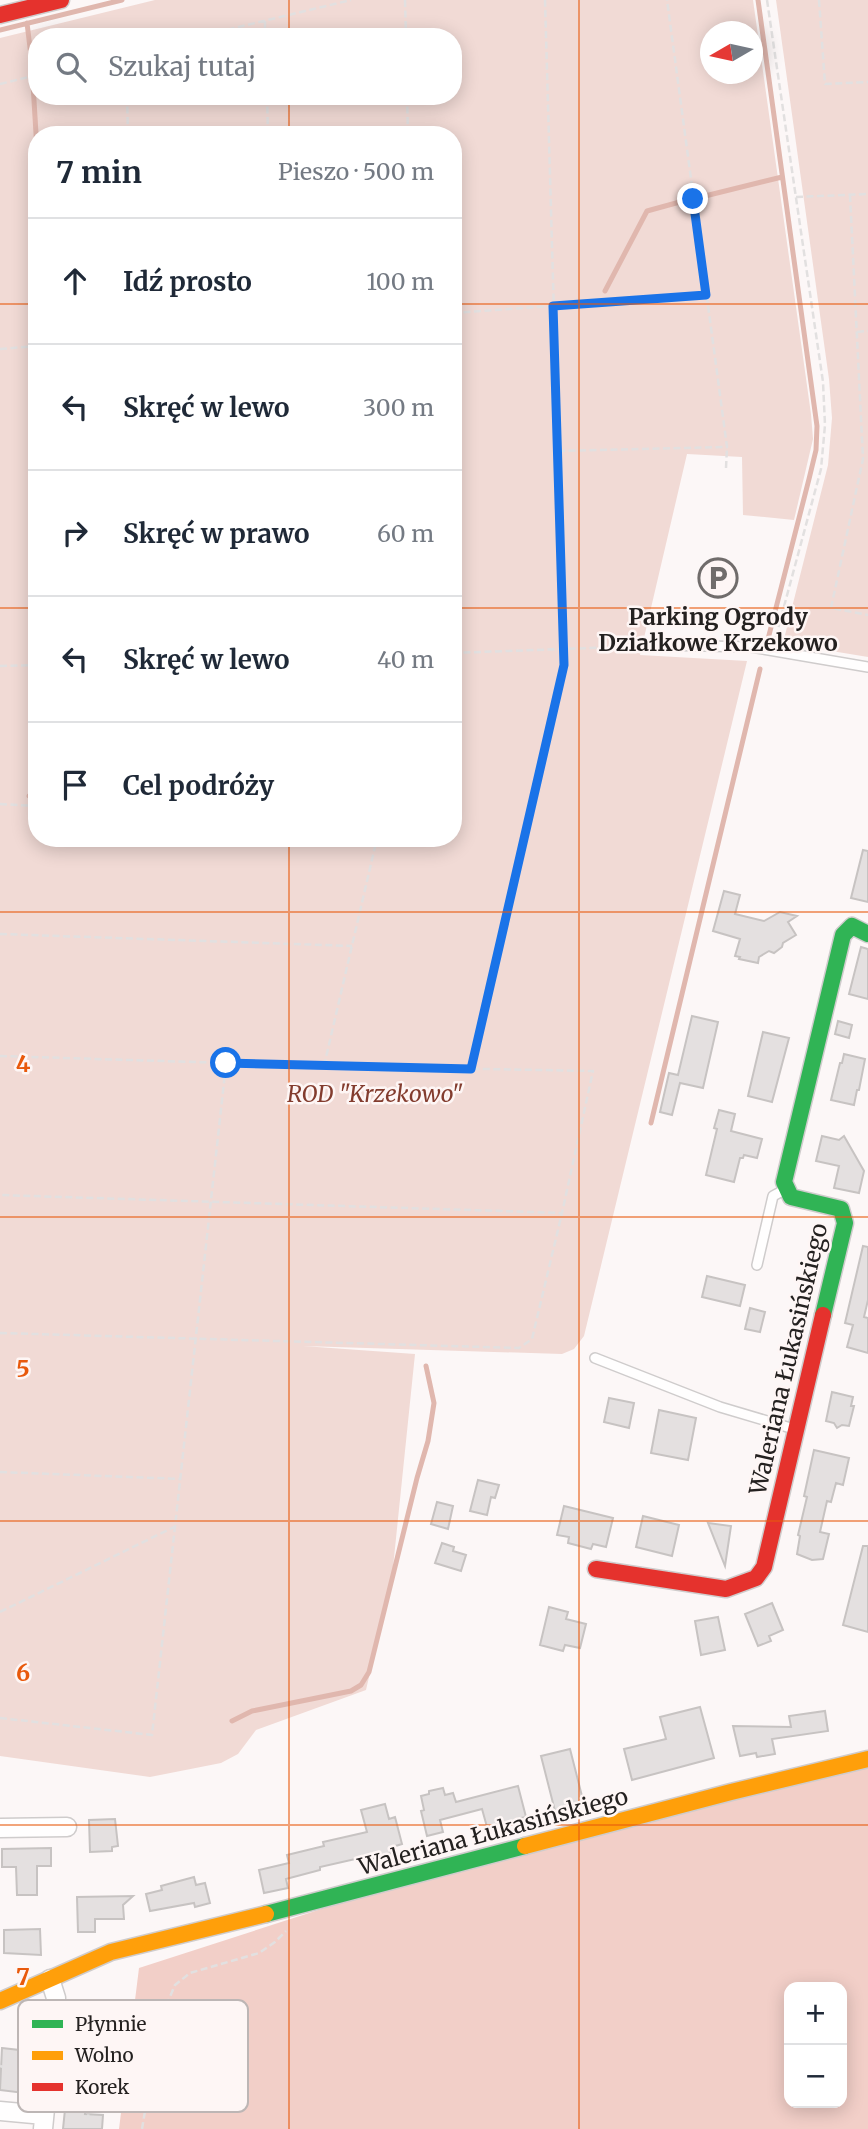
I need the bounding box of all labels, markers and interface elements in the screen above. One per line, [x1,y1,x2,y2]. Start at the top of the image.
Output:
north arrow [700,21,763,84]
search box [28,28,462,105]
icon: search [52,48,90,86]
text: Szukaj tutaj [108,50,256,83]
text: 7 min [56,153,142,191]
text: Pieszo · 500 m [278,157,434,186]
route end [677,183,708,214]
icon: ahead [56,262,94,300]
text: Idź prosto [123,265,252,298]
text: 100 m [366,267,434,296]
icon: left [56,388,94,426]
text: Skręć w lewo [123,391,290,424]
text: 300 m [363,393,434,422]
icon: right [56,514,94,552]
text: Skręć w prawo [123,517,310,550]
text: 60 m [377,519,434,548]
parking icon: Parking Ogrody Działkowe Krzekowo [697,557,739,599]
place label: Parking Ogrody Działkowe Krzekowo [598,602,838,657]
icon: left [56,640,94,678]
text: Skręć w lewo [123,643,290,676]
text: 40 m [377,645,434,674]
icon: arrive [56,766,94,804]
text: Cel podróży [123,769,274,802]
route start [210,1047,241,1078]
text: 4 [16,1049,31,1078]
park label: ROD "Krzekowo" [287,1079,463,1108]
street label: Waleriana Łukasińskiego [742,1220,833,1499]
text: 5 [16,1354,30,1383]
text: 6 [16,1658,30,1687]
street label: Waleriana Łukasińskiego [354,1781,631,1881]
text: 7 [16,1962,30,1991]
map controls [784,1982,847,2108]
button: + [784,1982,847,2045]
legend [18,2000,248,2112]
text: Płynnie [75,2012,147,2036]
text: Wolno [74,2043,134,2067]
button: − [784,2045,847,2108]
text: Korek [75,2075,129,2099]

